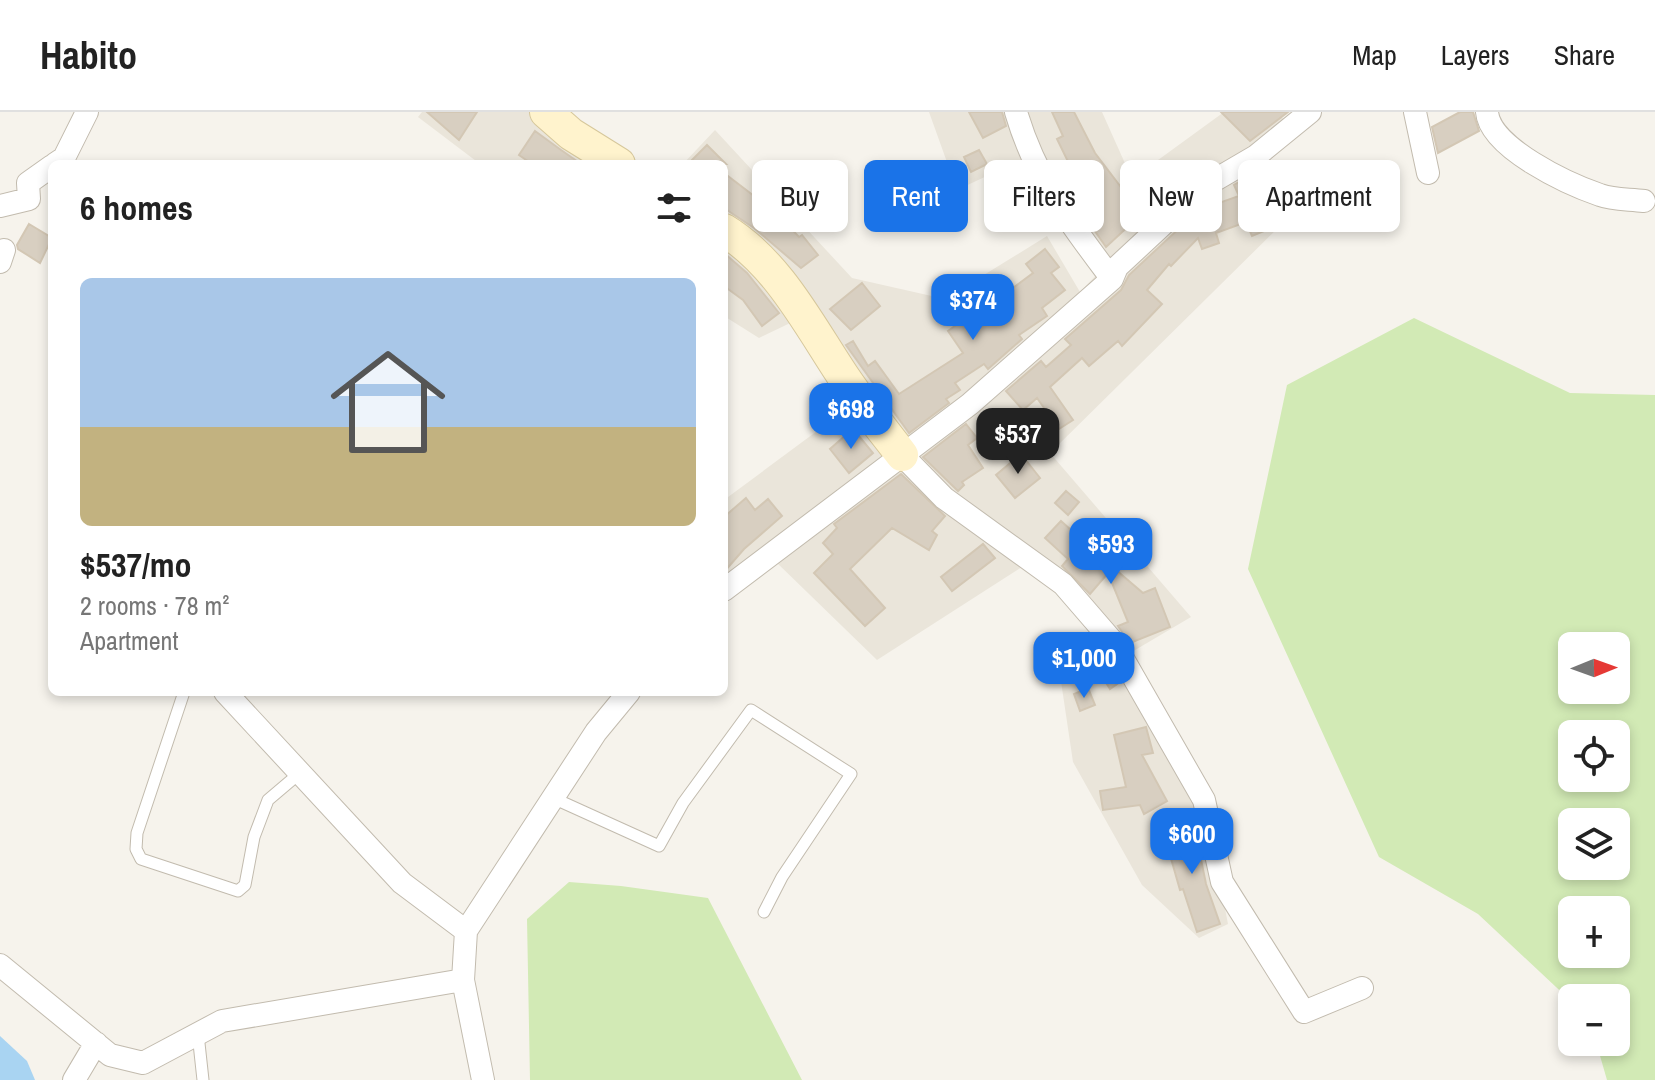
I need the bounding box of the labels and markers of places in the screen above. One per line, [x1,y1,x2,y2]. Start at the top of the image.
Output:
pin: $374 [926,274,1020,342]
pin: $698 [804,383,898,451]
pin: $537 [971,408,1065,476]
pin: $593 [1064,518,1158,586]
pin: $1,000 [1019,632,1149,700]
pin: $600 [1145,808,1239,876]

